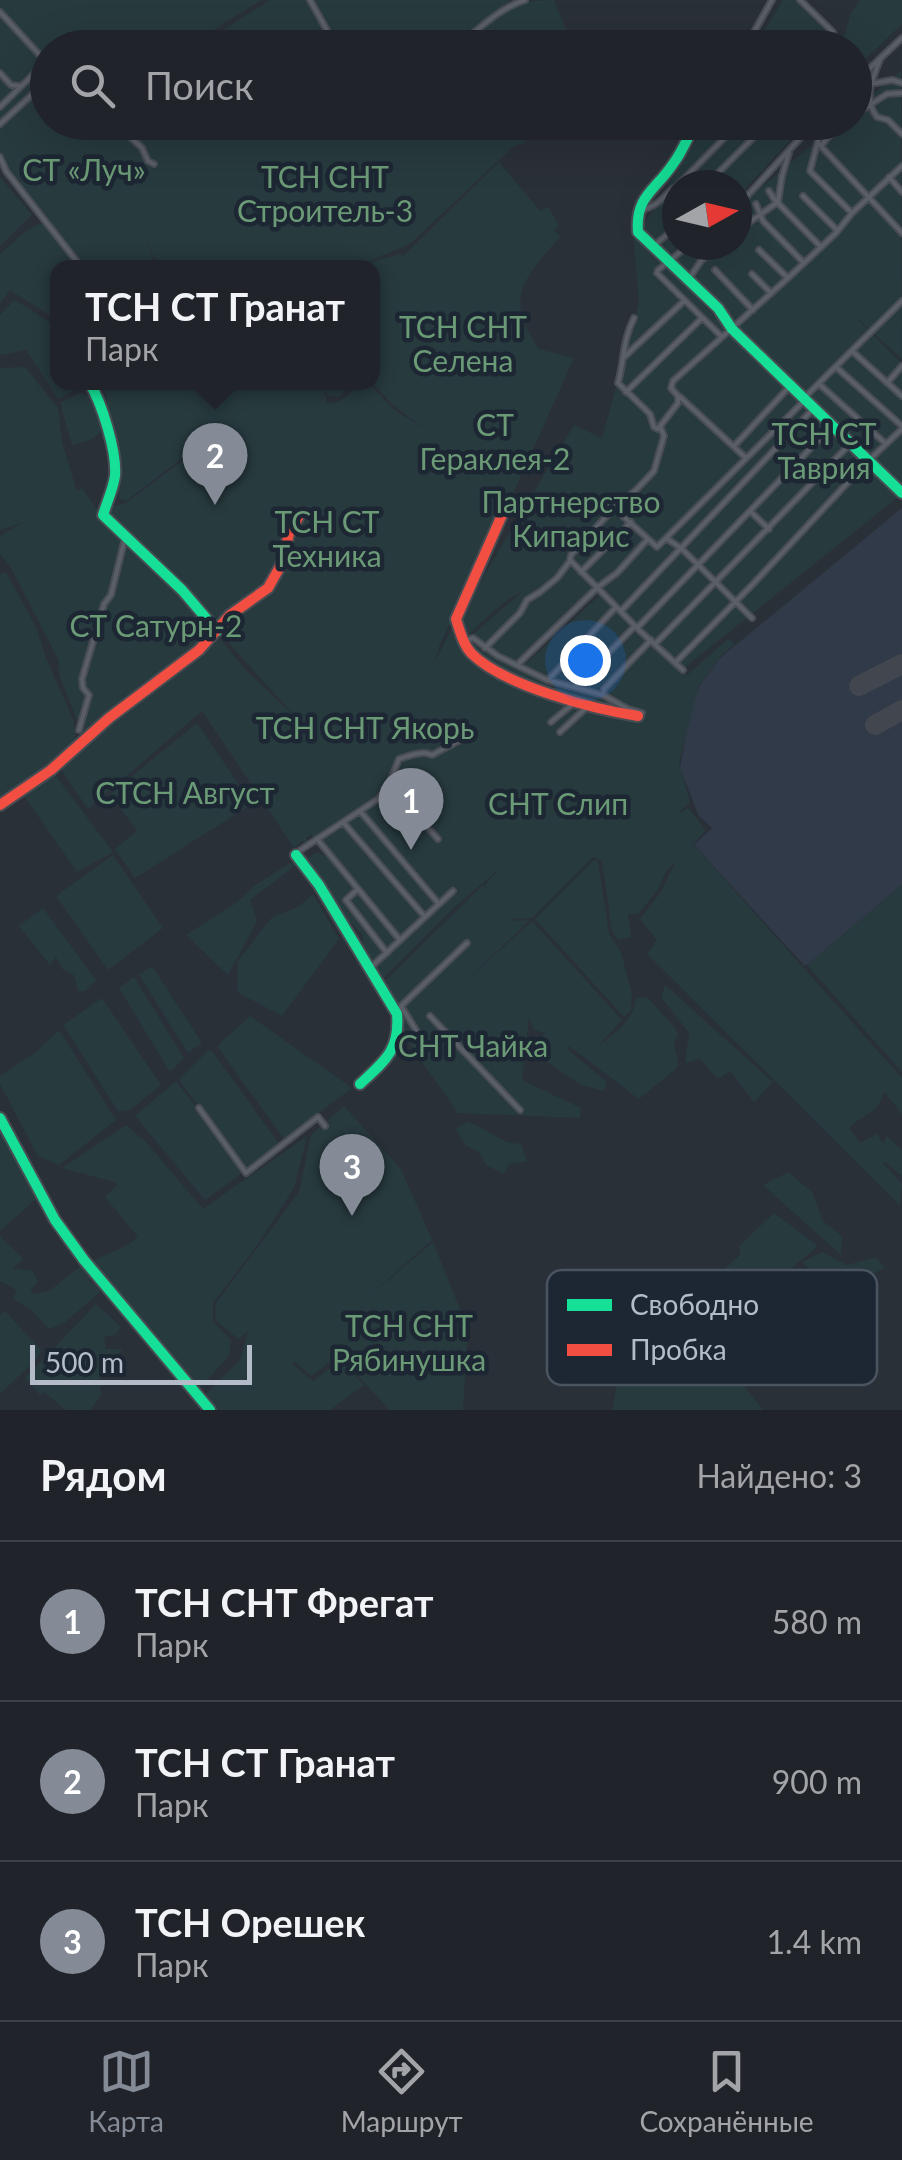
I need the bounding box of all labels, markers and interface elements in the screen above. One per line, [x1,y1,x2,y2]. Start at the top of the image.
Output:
search box [30,30,872,140]
icon: search [65,58,120,113]
text: Поиск [145,62,254,108]
park label: СТ «Луч» [22,151,146,187]
park label: ТСН СНТ Строитель-3 [237,158,413,228]
north arrow [662,170,752,260]
popup [50,260,380,390]
text: ТСН СТ Гранат [85,283,345,329]
park label: ТСН СНТ Селена [399,308,527,378]
text: Парк [85,329,159,368]
park label: СТ Гераклея-2 [420,406,570,476]
park label: ТСН СТ Таврия [771,415,877,485]
pin: 2 [182,422,248,505]
park label: Партнерство Кипарис [481,483,661,553]
park label: ТСН СТ Техника [272,503,382,573]
park label: СТ Сатурн-2 [70,607,242,643]
your location [560,635,611,686]
park label: ТСН СНТ Якорь [256,709,474,745]
pin: 1 [378,768,444,850]
park label: СТСН Август [95,774,275,810]
park label: СНТ Слип [488,785,628,821]
park label: СНТ Чайка [398,1027,548,1063]
pin: 3 [320,1134,384,1216]
legend [547,1270,877,1385]
text: Свободно [630,1287,759,1321]
park label: ТСН СНТ Рябинушка [332,1307,486,1377]
text: Пробка [630,1332,727,1366]
scale bar [30,1340,252,1384]
text: 500 m [45,1345,124,1379]
text: Рядом [40,1450,167,1500]
text: Найдено: 3 [696,1456,862,1495]
text: ТСН СНТ Фрегат [135,1579,433,1625]
text: 1 [63,1602,82,1641]
text: 580 m [772,1602,862,1641]
text: Парк [135,1625,208,1664]
text: ТСН СТ Гранат [135,1739,395,1785]
text: 2 [63,1762,82,1801]
text: 900 m [772,1762,862,1801]
text: Парк [135,1785,208,1824]
text: ТСН Орешек [135,1899,365,1945]
text: 3 [63,1922,82,1961]
text: 1.4 km [767,1922,862,1961]
text: Парк [135,1945,208,1984]
tab: Карта [88,2044,164,2138]
tab: Маршрут [341,2044,463,2138]
tab: Сохранённые [639,2044,814,2138]

